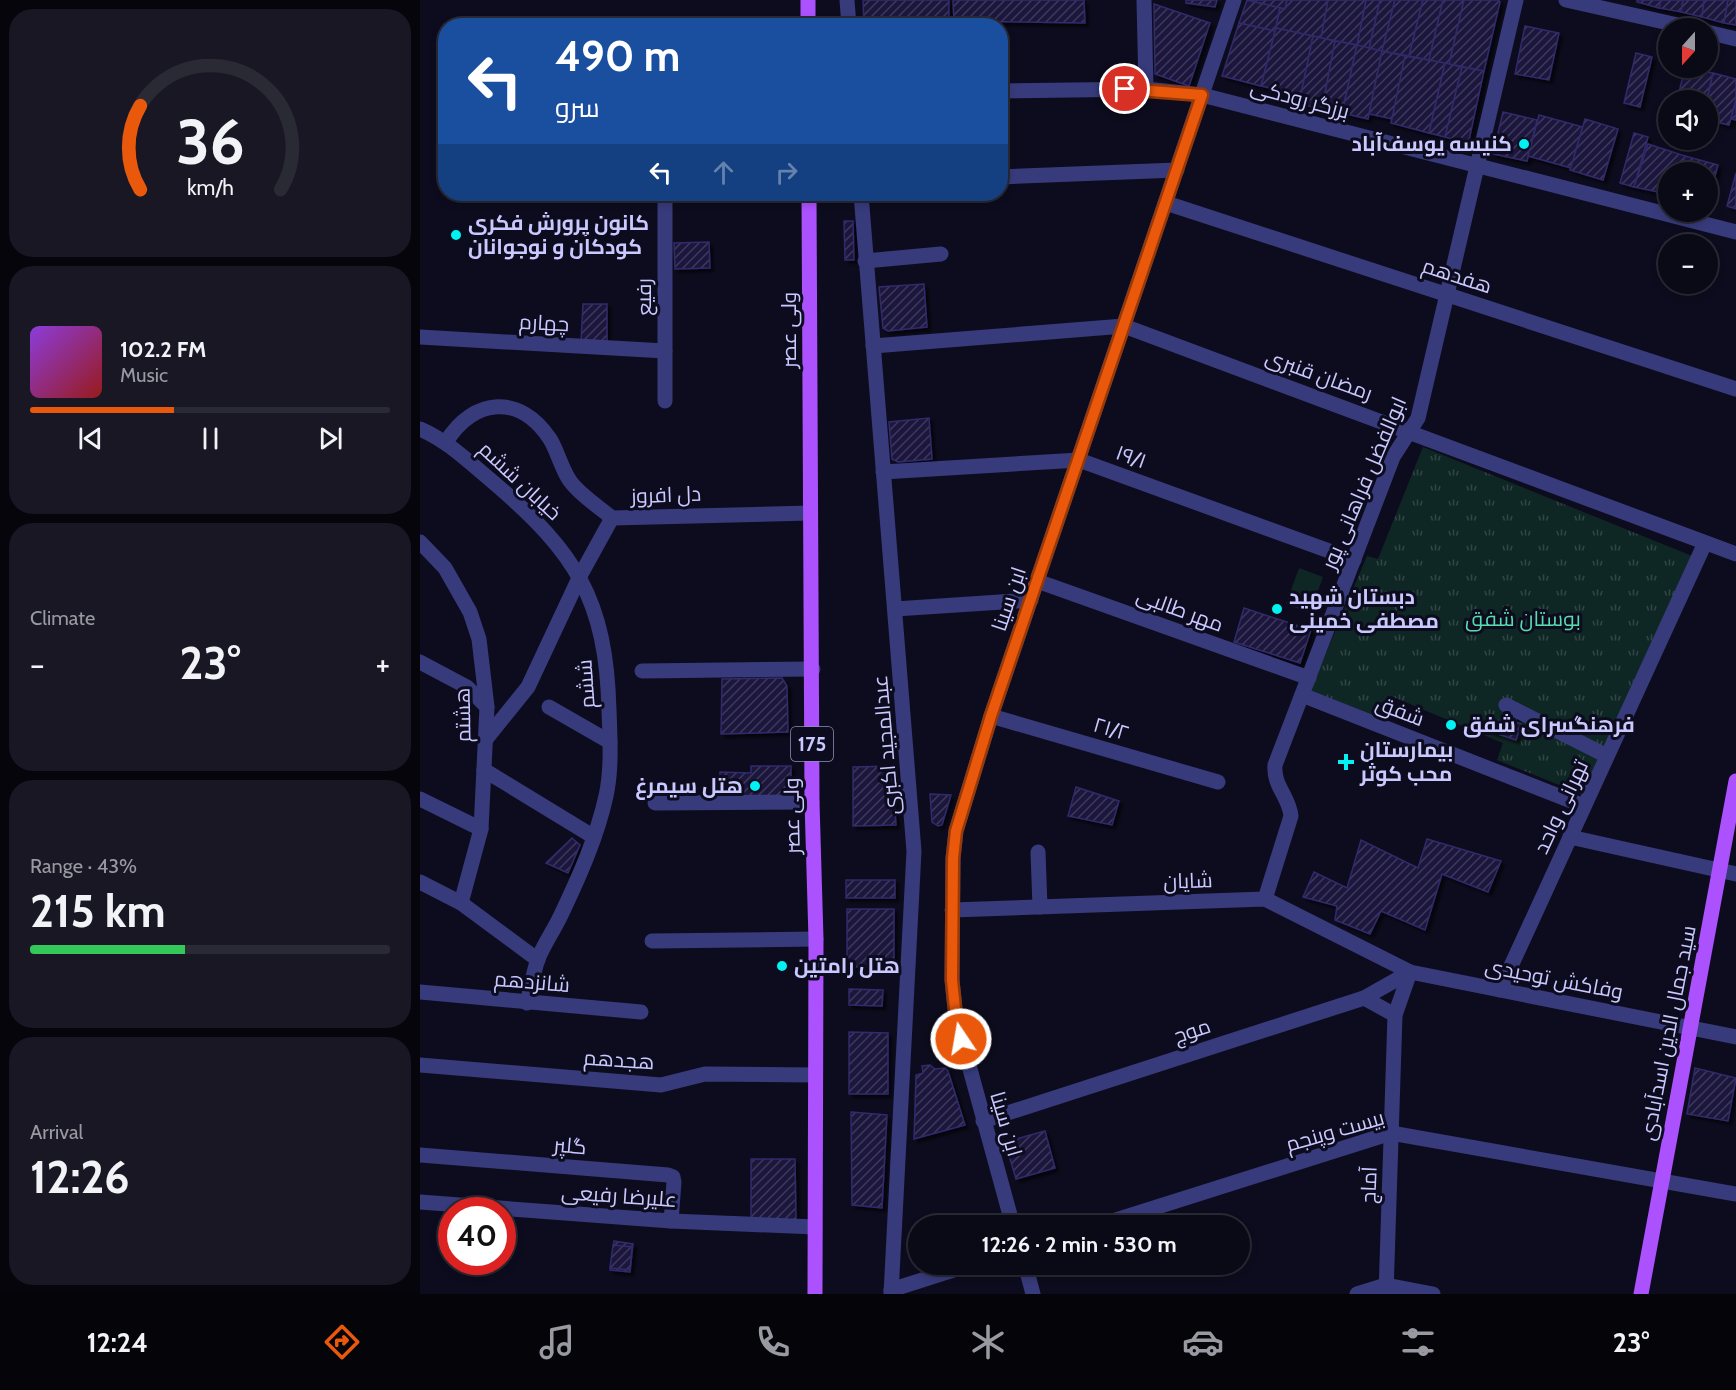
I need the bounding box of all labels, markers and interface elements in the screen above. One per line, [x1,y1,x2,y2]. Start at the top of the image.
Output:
north arrow [1658,18,1718,78]
map controls [1658,18,1718,294]
text: 490 m [555,30,680,82]
icon: left [456,42,534,120]
pin [1099,63,1150,114]
icon: arrive [1108,72,1141,105]
street label: برزگر رودکی [1248,73,1352,125]
button: sound [1658,90,1718,150]
text: سرو [555,91,600,124]
text: 36 [176,104,244,180]
place label: کنیسه یوسف‌آباد [1352,131,1512,157]
marker: کنیسه یوسف‌آباد [1517,137,1531,151]
icon: left [644,156,677,189]
icon: ahead [707,156,740,189]
icon: right [770,156,803,189]
button: + [1658,162,1718,222]
text: km/h [187,174,233,200]
place label: کانون پرورش فکری کودکان و نوجوانان [468,210,649,260]
marker: کانون پرورش فکری کودکان و نوجوانان [449,228,463,242]
button: − [1658,234,1718,294]
street label: هفدهم [1418,253,1495,300]
street label: رفیع [631,278,658,316]
street label: ولی عصر [776,292,802,369]
street label: چهارم [518,309,570,338]
text: 102.2 FM [120,336,206,363]
street label: رمضان قنبری [1262,344,1376,406]
text: Music [120,363,168,387]
street label: ابوالفضل فراهانی پور [1315,393,1413,575]
icon: previous [74,422,107,455]
icon: pause [194,422,227,455]
icon: next [314,422,347,455]
street label: خیابان ششم [472,436,567,527]
street label: ۱۹/۱ [1112,440,1150,474]
street label: دل افروز [629,481,702,509]
street label: ابن سینا [986,563,1032,635]
street label: مهر طالبی [1133,582,1227,638]
place label: دبستان شهید مصطفی خمینی [1289,584,1439,633]
marker: دبستان شهید مصطفی خمینی [1270,602,1284,616]
text: Climate [30,606,95,630]
park label: بوستان شفق [1465,606,1581,632]
text: 23° [179,636,241,690]
text: − [30,644,45,684]
text: + [375,644,390,684]
street label: ششم [571,658,602,709]
street label: عبدالمجید اکبری [867,674,905,816]
street label: هشتم [450,687,477,743]
street label: شفق [1372,690,1428,732]
street label: ۲۱/۲ [1091,712,1132,745]
place label: فرهنگسرای شفق [1463,712,1635,738]
marker: فرهنگسرای شفق [1444,718,1458,732]
road number: 175 [791,727,833,761]
place label: بیمارستان محب کوثر [1359,737,1453,787]
marker: بیمارستان محب کوثر [1337,753,1355,771]
street label: تهرانی واحد [1528,756,1594,858]
place label: هتل سیمرغ [635,773,743,800]
street label: ولی عصر [778,778,806,855]
marker: هتل سیمرغ [748,779,762,793]
text: Range · 43% [30,854,137,878]
street label: شایان [1163,867,1213,895]
text: 215 km [30,884,166,938]
street label: سید جمال الدین اسدآبادی [1634,923,1702,1143]
place label: هتل رامتین [794,953,900,978]
street label: وفاکش توحیدی [1483,953,1625,1005]
marker: هتل رامتین [775,959,789,973]
street label: شانزدهم [493,966,571,999]
position arrow [929,1007,993,1071]
street label: موج [1170,1013,1214,1050]
street label: هجدهم [583,1045,655,1076]
street label: ابن سینا [984,1088,1028,1160]
street label: بیست وپنجم [1283,1105,1388,1158]
text: Arrival [30,1120,83,1144]
street label: گلپر [551,1132,588,1161]
text: 12:26 [30,1150,130,1204]
street label: آماج [1355,1165,1384,1204]
street label: علیرضا رفیعی [560,1179,678,1213]
speed limit sign: 40 [438,1197,516,1275]
text: 12:26 · 2 min · 530 m [981,1231,1177,1258]
icon: directions [321,1321,363,1363]
icon: music [536,1321,578,1363]
icon: phone [752,1321,794,1363]
icon: climate [967,1321,1009,1363]
icon: car [1182,1321,1224,1363]
icon: filters [1397,1321,1439,1363]
text: 12:24 [87,1326,148,1359]
text: 23° [1613,1326,1649,1359]

